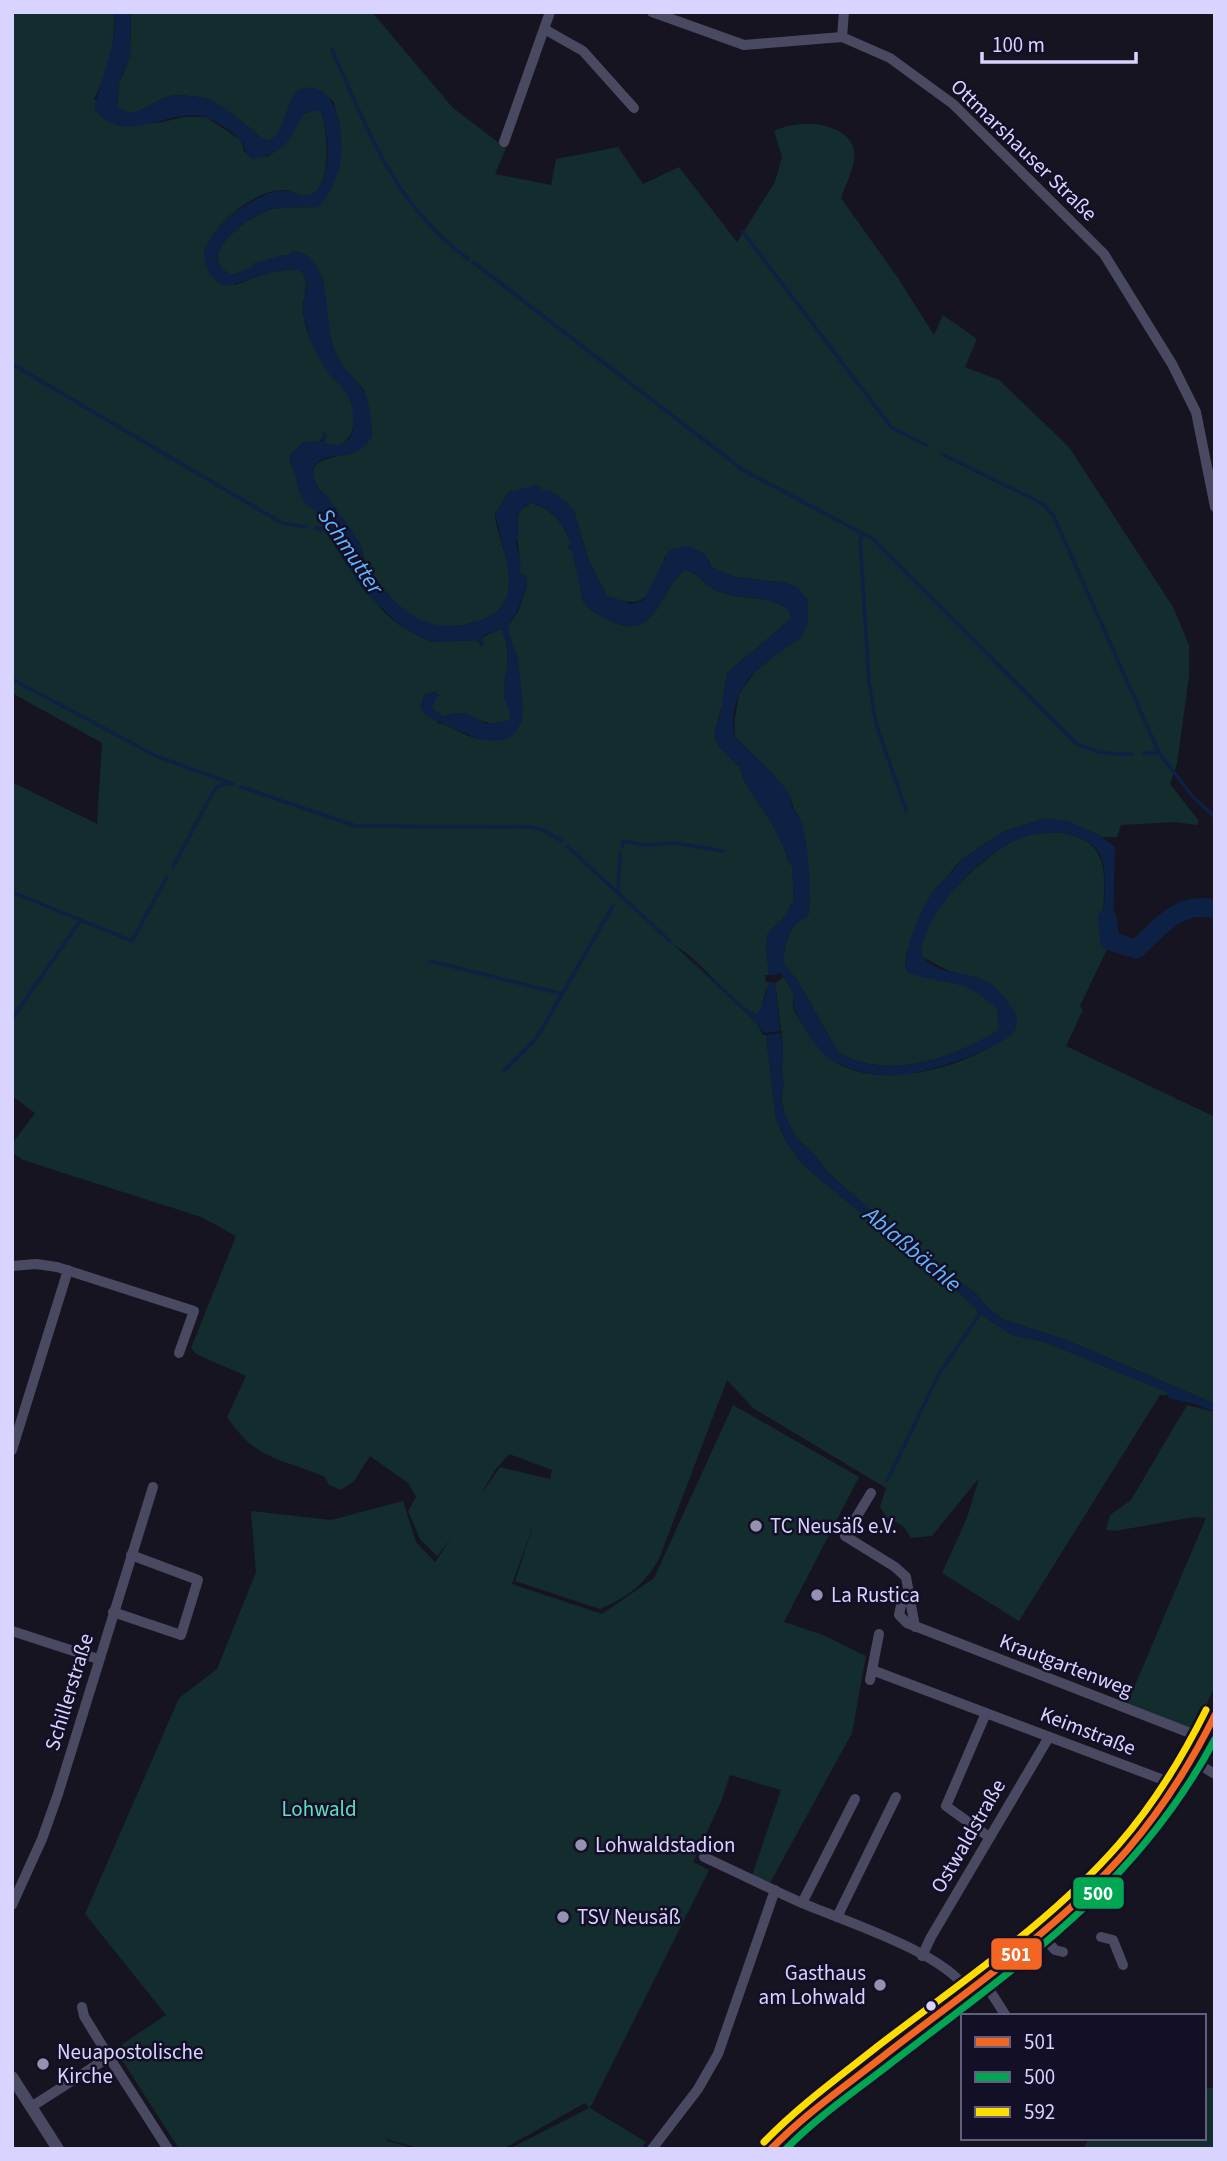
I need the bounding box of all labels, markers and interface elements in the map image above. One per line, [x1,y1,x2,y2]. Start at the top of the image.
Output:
scale bar [982,21,1136,65]
text: 100 m [992,30,1045,60]
street label: Ottmarshauser Straße [944,72,1104,228]
water label: Schmutter [310,502,392,602]
water label: Ablaßbächle [855,1197,969,1300]
place label: TC Neusäß e.V. [770,1511,897,1541]
marker: TC Neusäß e.V. [748,1518,764,1534]
place label: La Rustica [831,1580,920,1610]
marker: La Rustica [809,1587,825,1603]
street label: Krautgartenweg [995,1626,1137,1704]
street label: Schillerstraße [37,1630,101,1754]
street label: Keimstraße [1036,1699,1140,1763]
street label: Ostwaldstraße [923,1773,1013,1899]
park label: Lohwald [281,1794,357,1824]
place label: Lohwaldstadion [595,1830,736,1860]
marker: Lohwaldstadion [573,1837,589,1853]
line badge: 500 [1072,1876,1125,1910]
text: 500 [1083,1881,1113,1908]
place label: TSV Neusäß [577,1902,681,1932]
marker: TSV Neusäß [555,1909,571,1925]
line badge: 501 [990,1937,1043,1971]
text: 501 [1001,1942,1031,1969]
place label: Gasthaus am Lohwald [759,1958,866,2012]
marker: Gasthaus am Lohwald [872,1977,888,1993]
unlabelled marker [924,1999,938,2013]
legend [961,2014,1206,2140]
text: 501 [1024,2027,1055,2057]
place label: Neuapostolische Kirche [57,2037,203,2091]
marker: Neuapostolische Kirche [35,2056,51,2072]
text: 500 [1024,2062,1055,2092]
text: 592 [1024,2097,1055,2127]

